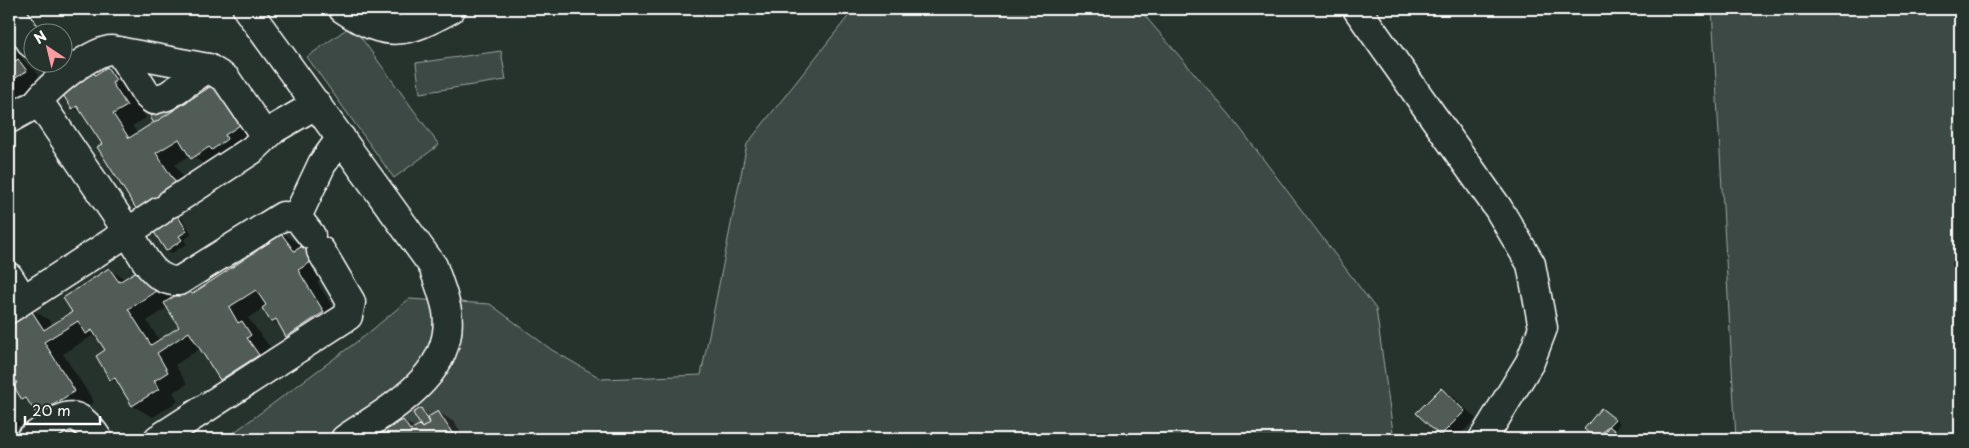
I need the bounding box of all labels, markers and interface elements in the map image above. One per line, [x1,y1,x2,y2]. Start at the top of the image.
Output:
north arrow [22,22,72,72]
text: N [30,25,51,49]
scale bar [25,393,100,425]
text: 20 m [32,398,71,421]

